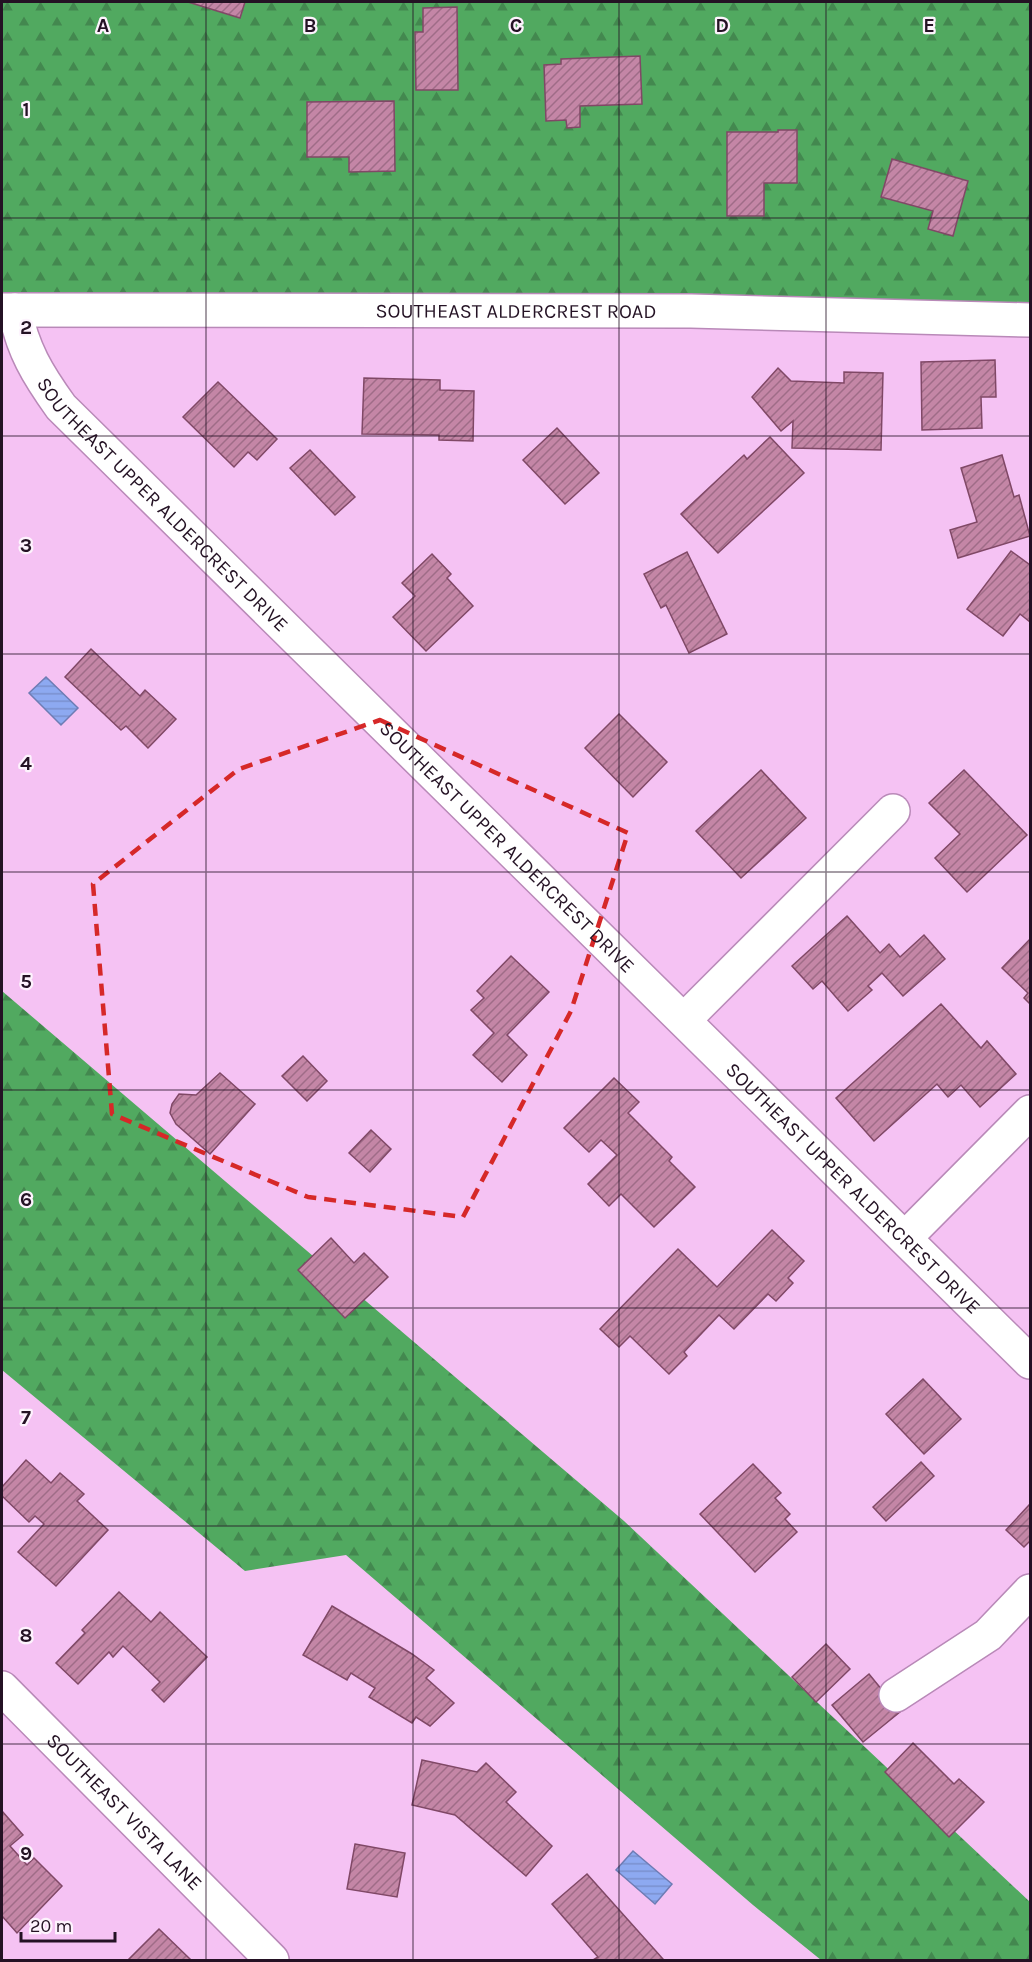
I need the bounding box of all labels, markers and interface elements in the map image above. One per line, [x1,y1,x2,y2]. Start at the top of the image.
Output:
text: A [97,14,110,37]
text: B [304,14,316,37]
text: C [510,14,522,37]
text: D [715,14,729,37]
text: E [923,14,935,37]
text: 1 [22,98,30,121]
street label: SOUTHEAST ALDERCREST ROAD [375,300,657,323]
text: 2 [20,316,32,339]
street label: SOUTHEAST UPPER ALDERCREST DRIVE [32,373,293,636]
text: 3 [20,534,32,557]
street label: SOUTHEAST UPPER ALDERCREST DRIVE [375,717,639,978]
text: 4 [20,752,32,775]
text: 5 [20,970,32,993]
street label: SOUTHEAST UPPER ALDERCREST DRIVE [721,1058,985,1319]
text: 6 [20,1188,32,1211]
text: 7 [21,1406,31,1429]
text: 8 [20,1624,32,1647]
street label: SOUTHEAST VISTA LANE [42,1729,207,1895]
text: 9 [20,1842,32,1865]
scale bar [21,1905,116,1943]
text: 20 m [30,1915,72,1937]

